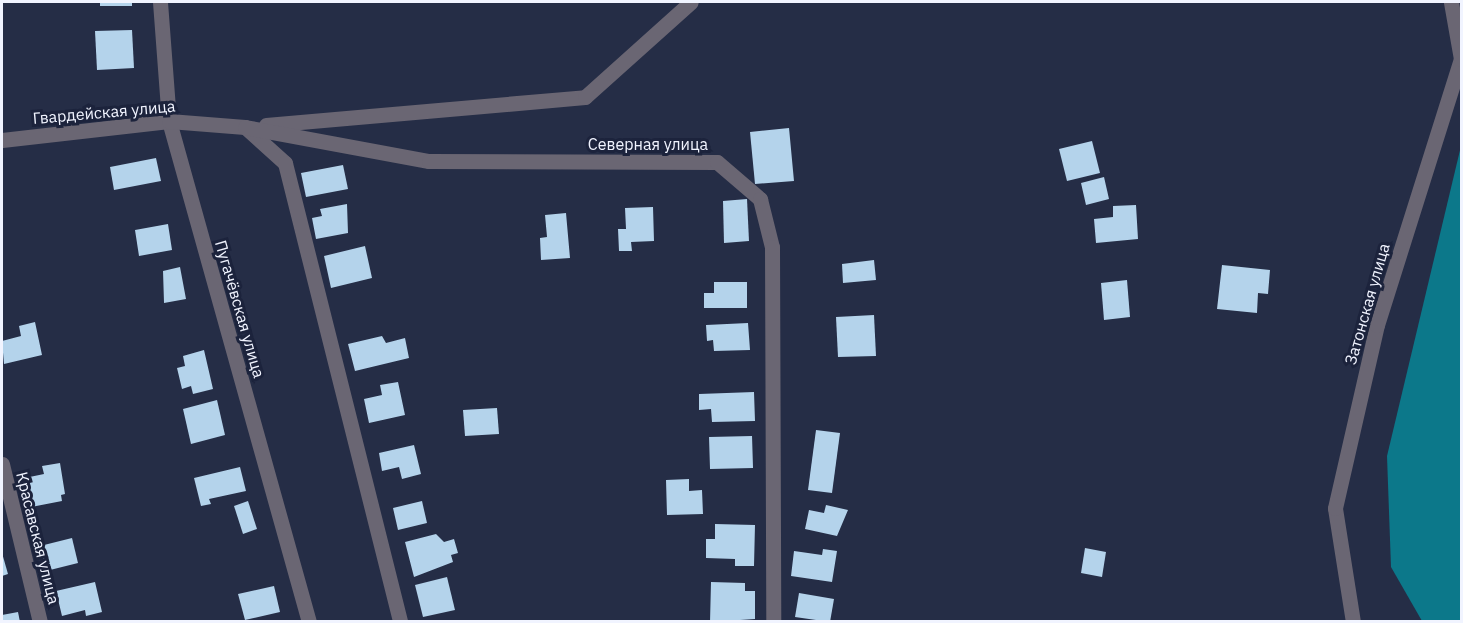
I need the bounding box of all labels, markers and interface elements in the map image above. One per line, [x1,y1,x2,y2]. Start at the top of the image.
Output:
street label: Гвардейская улица [32,96,176,128]
street label: Северная улица [588,134,708,154]
street label: Пугачёвская улица [211,238,269,380]
street label: Затонская улица [1340,241,1394,367]
street label: Красавская улица [12,470,64,606]

